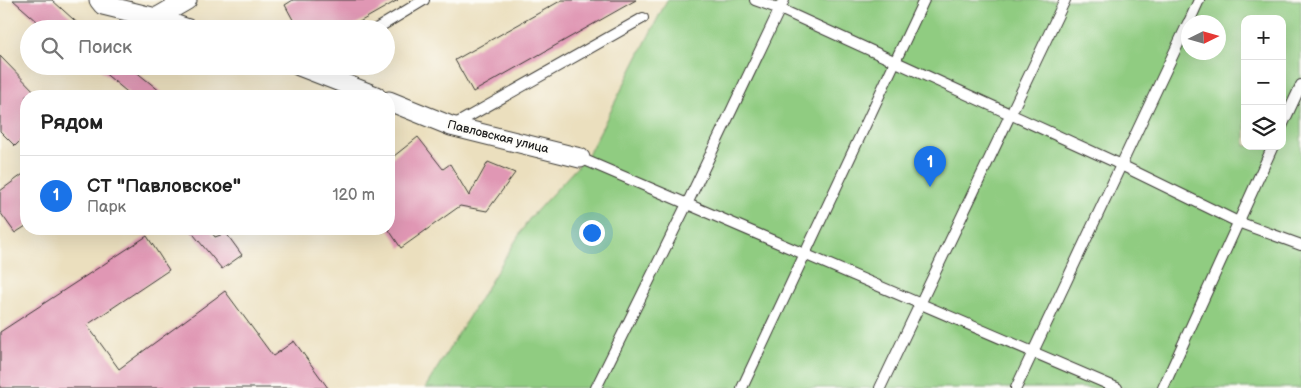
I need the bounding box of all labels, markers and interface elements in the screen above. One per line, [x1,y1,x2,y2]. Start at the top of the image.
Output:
north arrow [1181,15,1226,60]
map controls [1241,15,1286,150]
button: + [1241,15,1286,60]
search box [20,20,395,75]
icon: search [38,34,66,62]
text: Поиск [78,36,132,59]
button: − [1241,60,1286,105]
button: layers [1241,105,1286,150]
text: Рядом [40,110,103,135]
street label: Павловская улица [446,117,550,157]
pin: 1 [914,146,946,187]
text: СТ "Павловское" [87,175,241,198]
text: 1 [53,186,59,205]
text: 120 m [332,186,375,205]
text: Парк [87,198,126,217]
your location [579,220,605,246]

